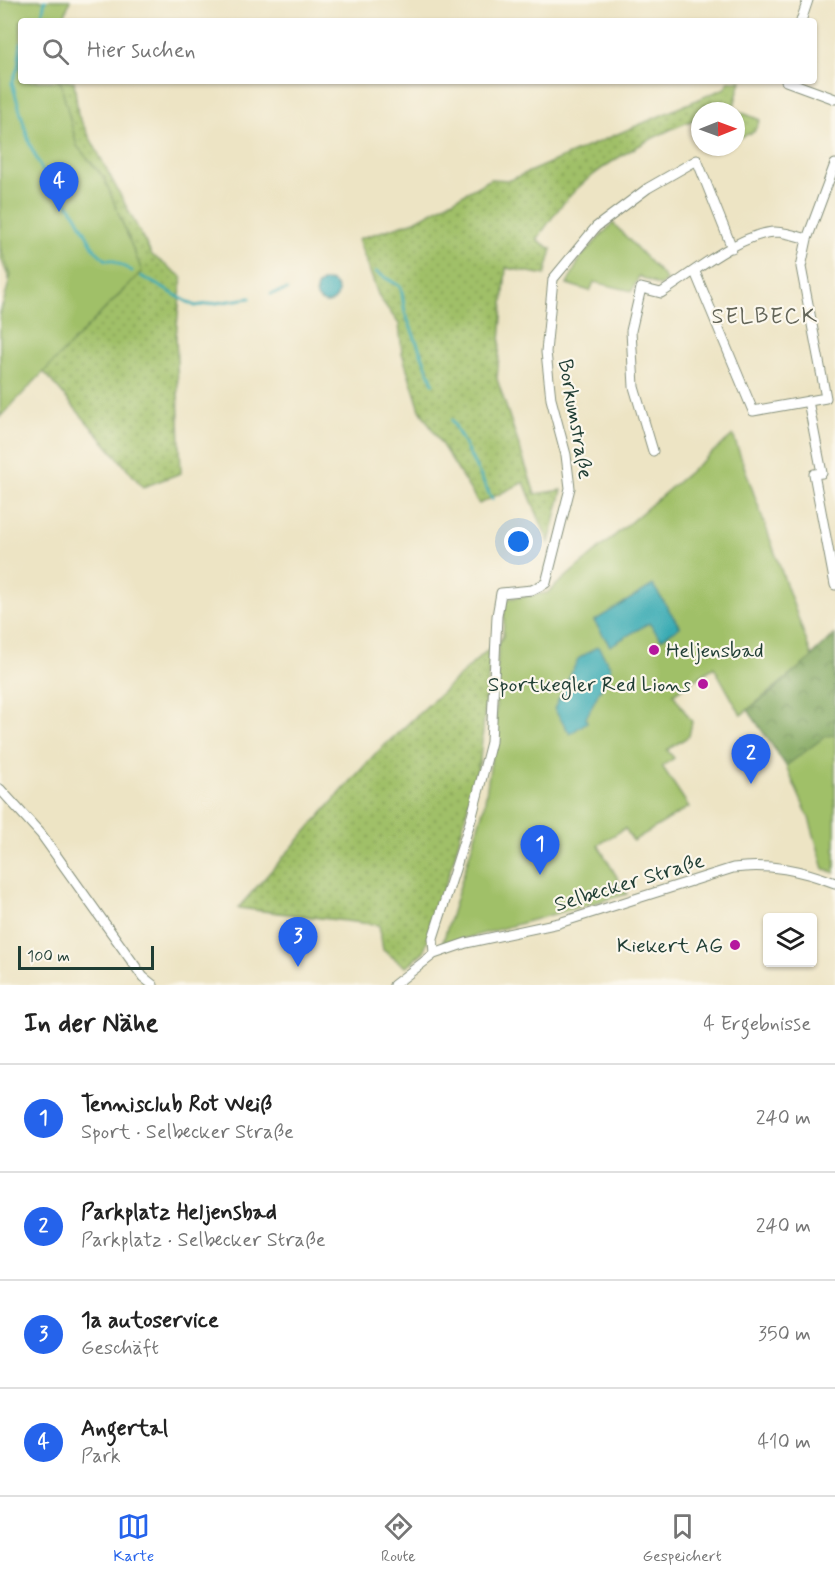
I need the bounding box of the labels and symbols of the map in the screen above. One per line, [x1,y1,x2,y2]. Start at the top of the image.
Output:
north arrow [691,102,745,156]
pin: 4 [40,162,78,212]
district label: SELBECK [711,303,819,331]
street label: Borkumstraße [551,357,599,481]
your location [504,527,533,556]
place label: Heljensbad [666,637,764,665]
marker: Heljensbad [647,643,661,657]
place label: Sportkegler Red Lions [488,671,691,700]
marker: Sportkegler Red Lions [696,677,710,691]
pin: 2 [732,734,771,784]
pin: 1 [520,826,560,875]
street label: Selbecker Straße [551,847,708,919]
pin: 3 [278,918,318,967]
place label: Kiekert AG [617,932,723,960]
marker: Kiekert AG [728,938,742,952]
scale bar [18,943,154,971]

